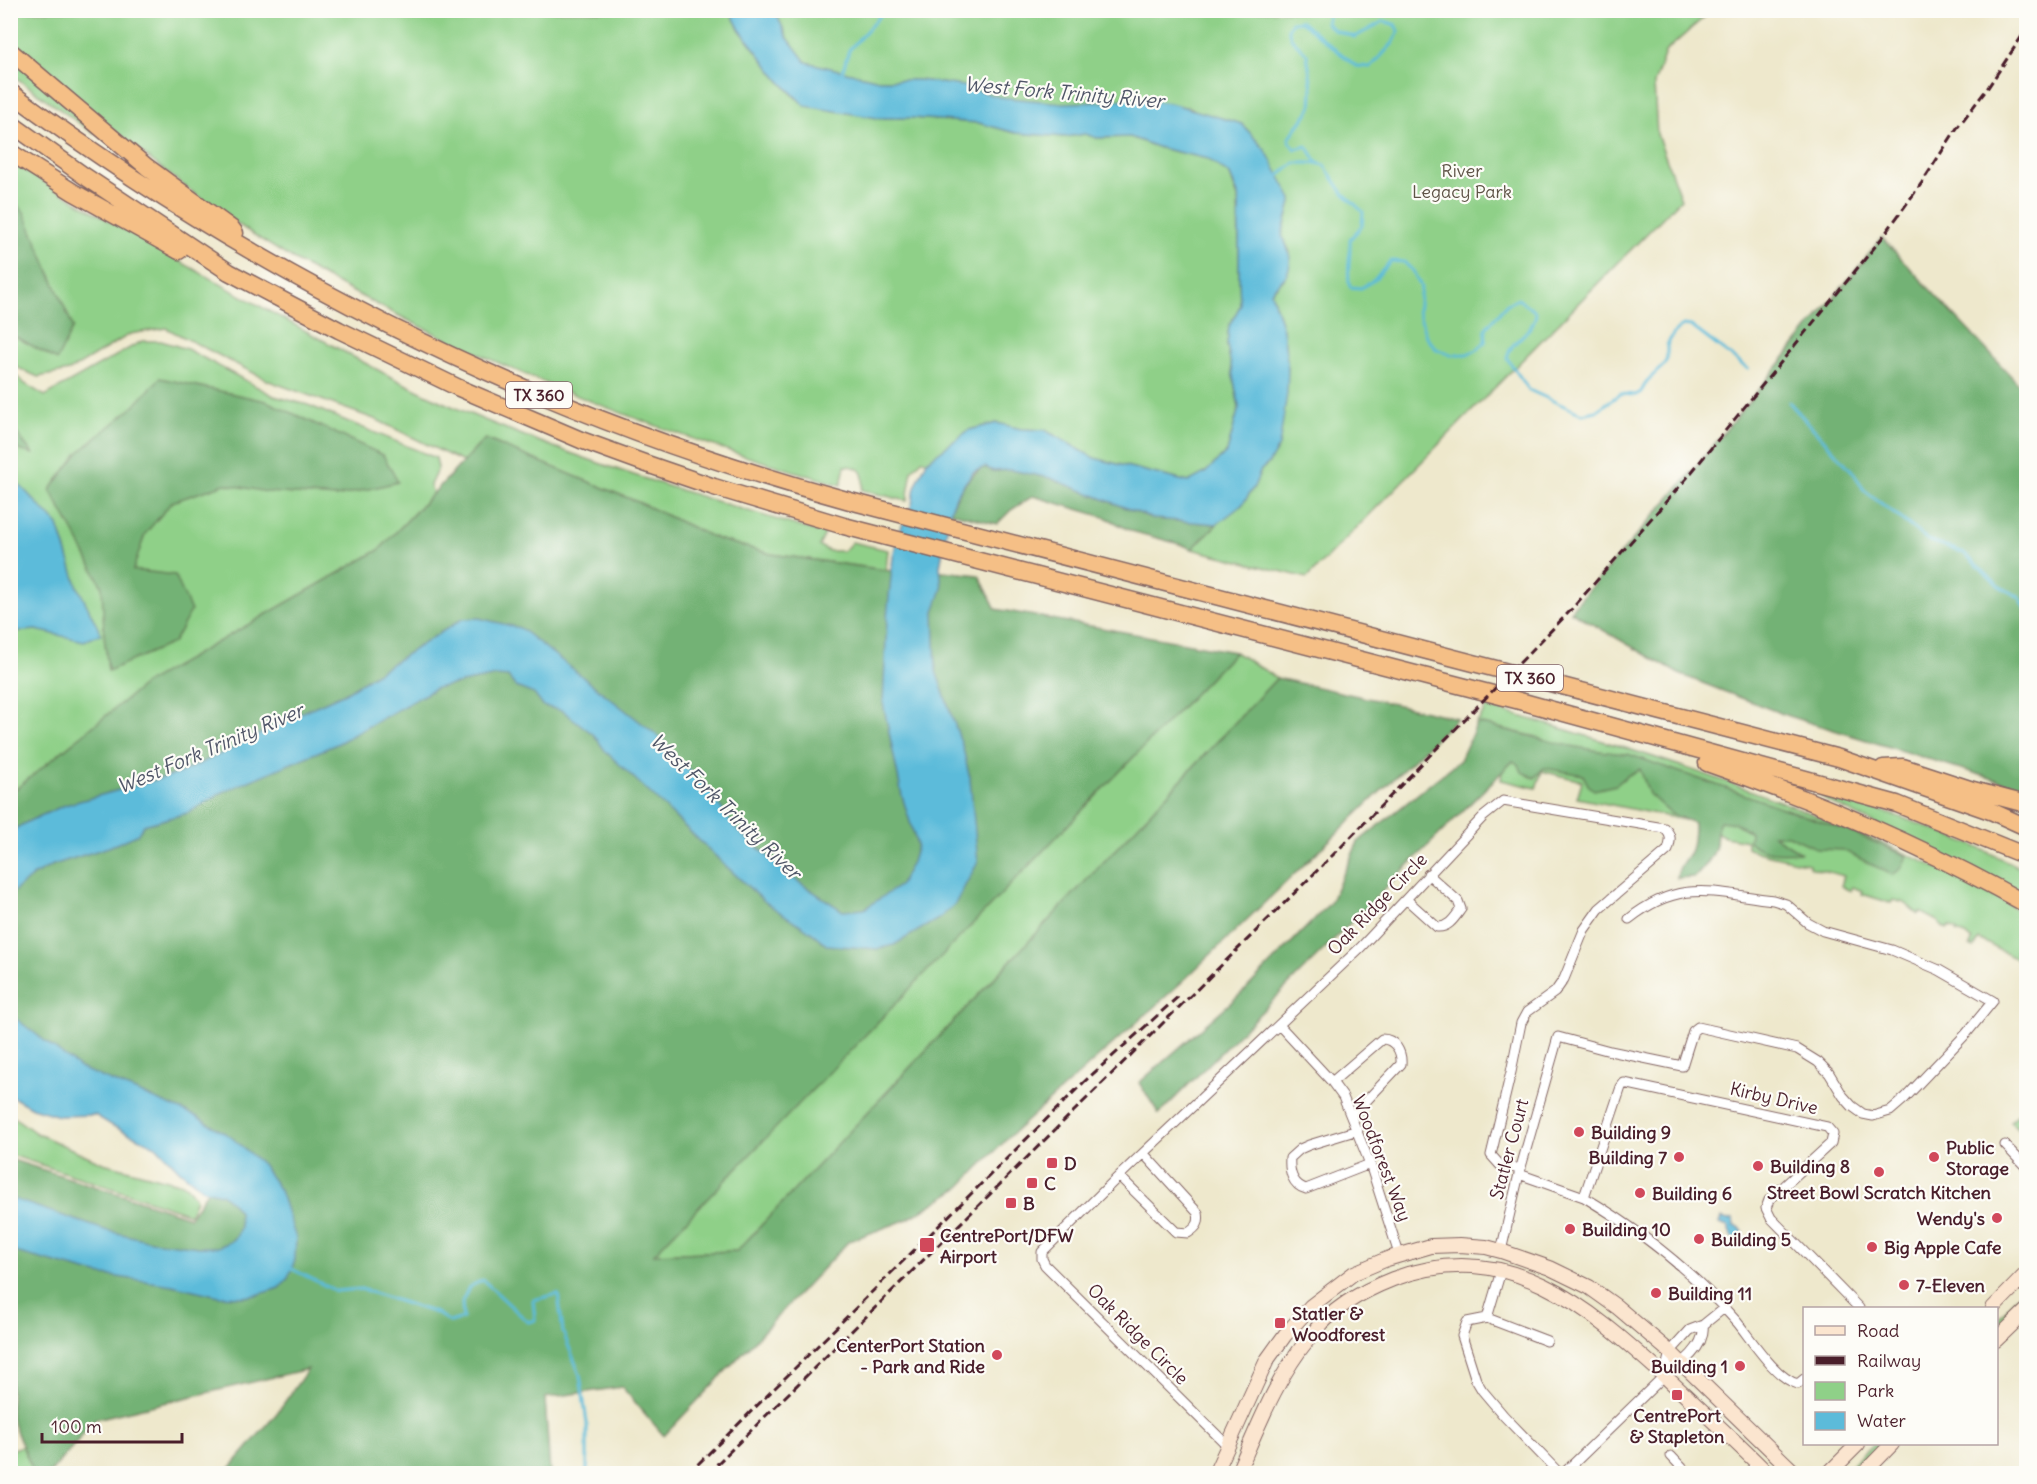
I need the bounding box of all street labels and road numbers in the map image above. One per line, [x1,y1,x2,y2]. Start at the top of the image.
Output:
road number: TX 360 [506,382,572,408]
road number: TX 360 [1497,665,1563,691]
street label: Oak Ridge Circle [1322,848,1432,960]
street label: Kirby Drive [1728,1077,1820,1119]
street label: Woodforest Way [1347,1092,1417,1224]
street label: Statler Court [1485,1096,1533,1202]
street label: Oak Ridge Circle [1083,1279,1193,1389]

